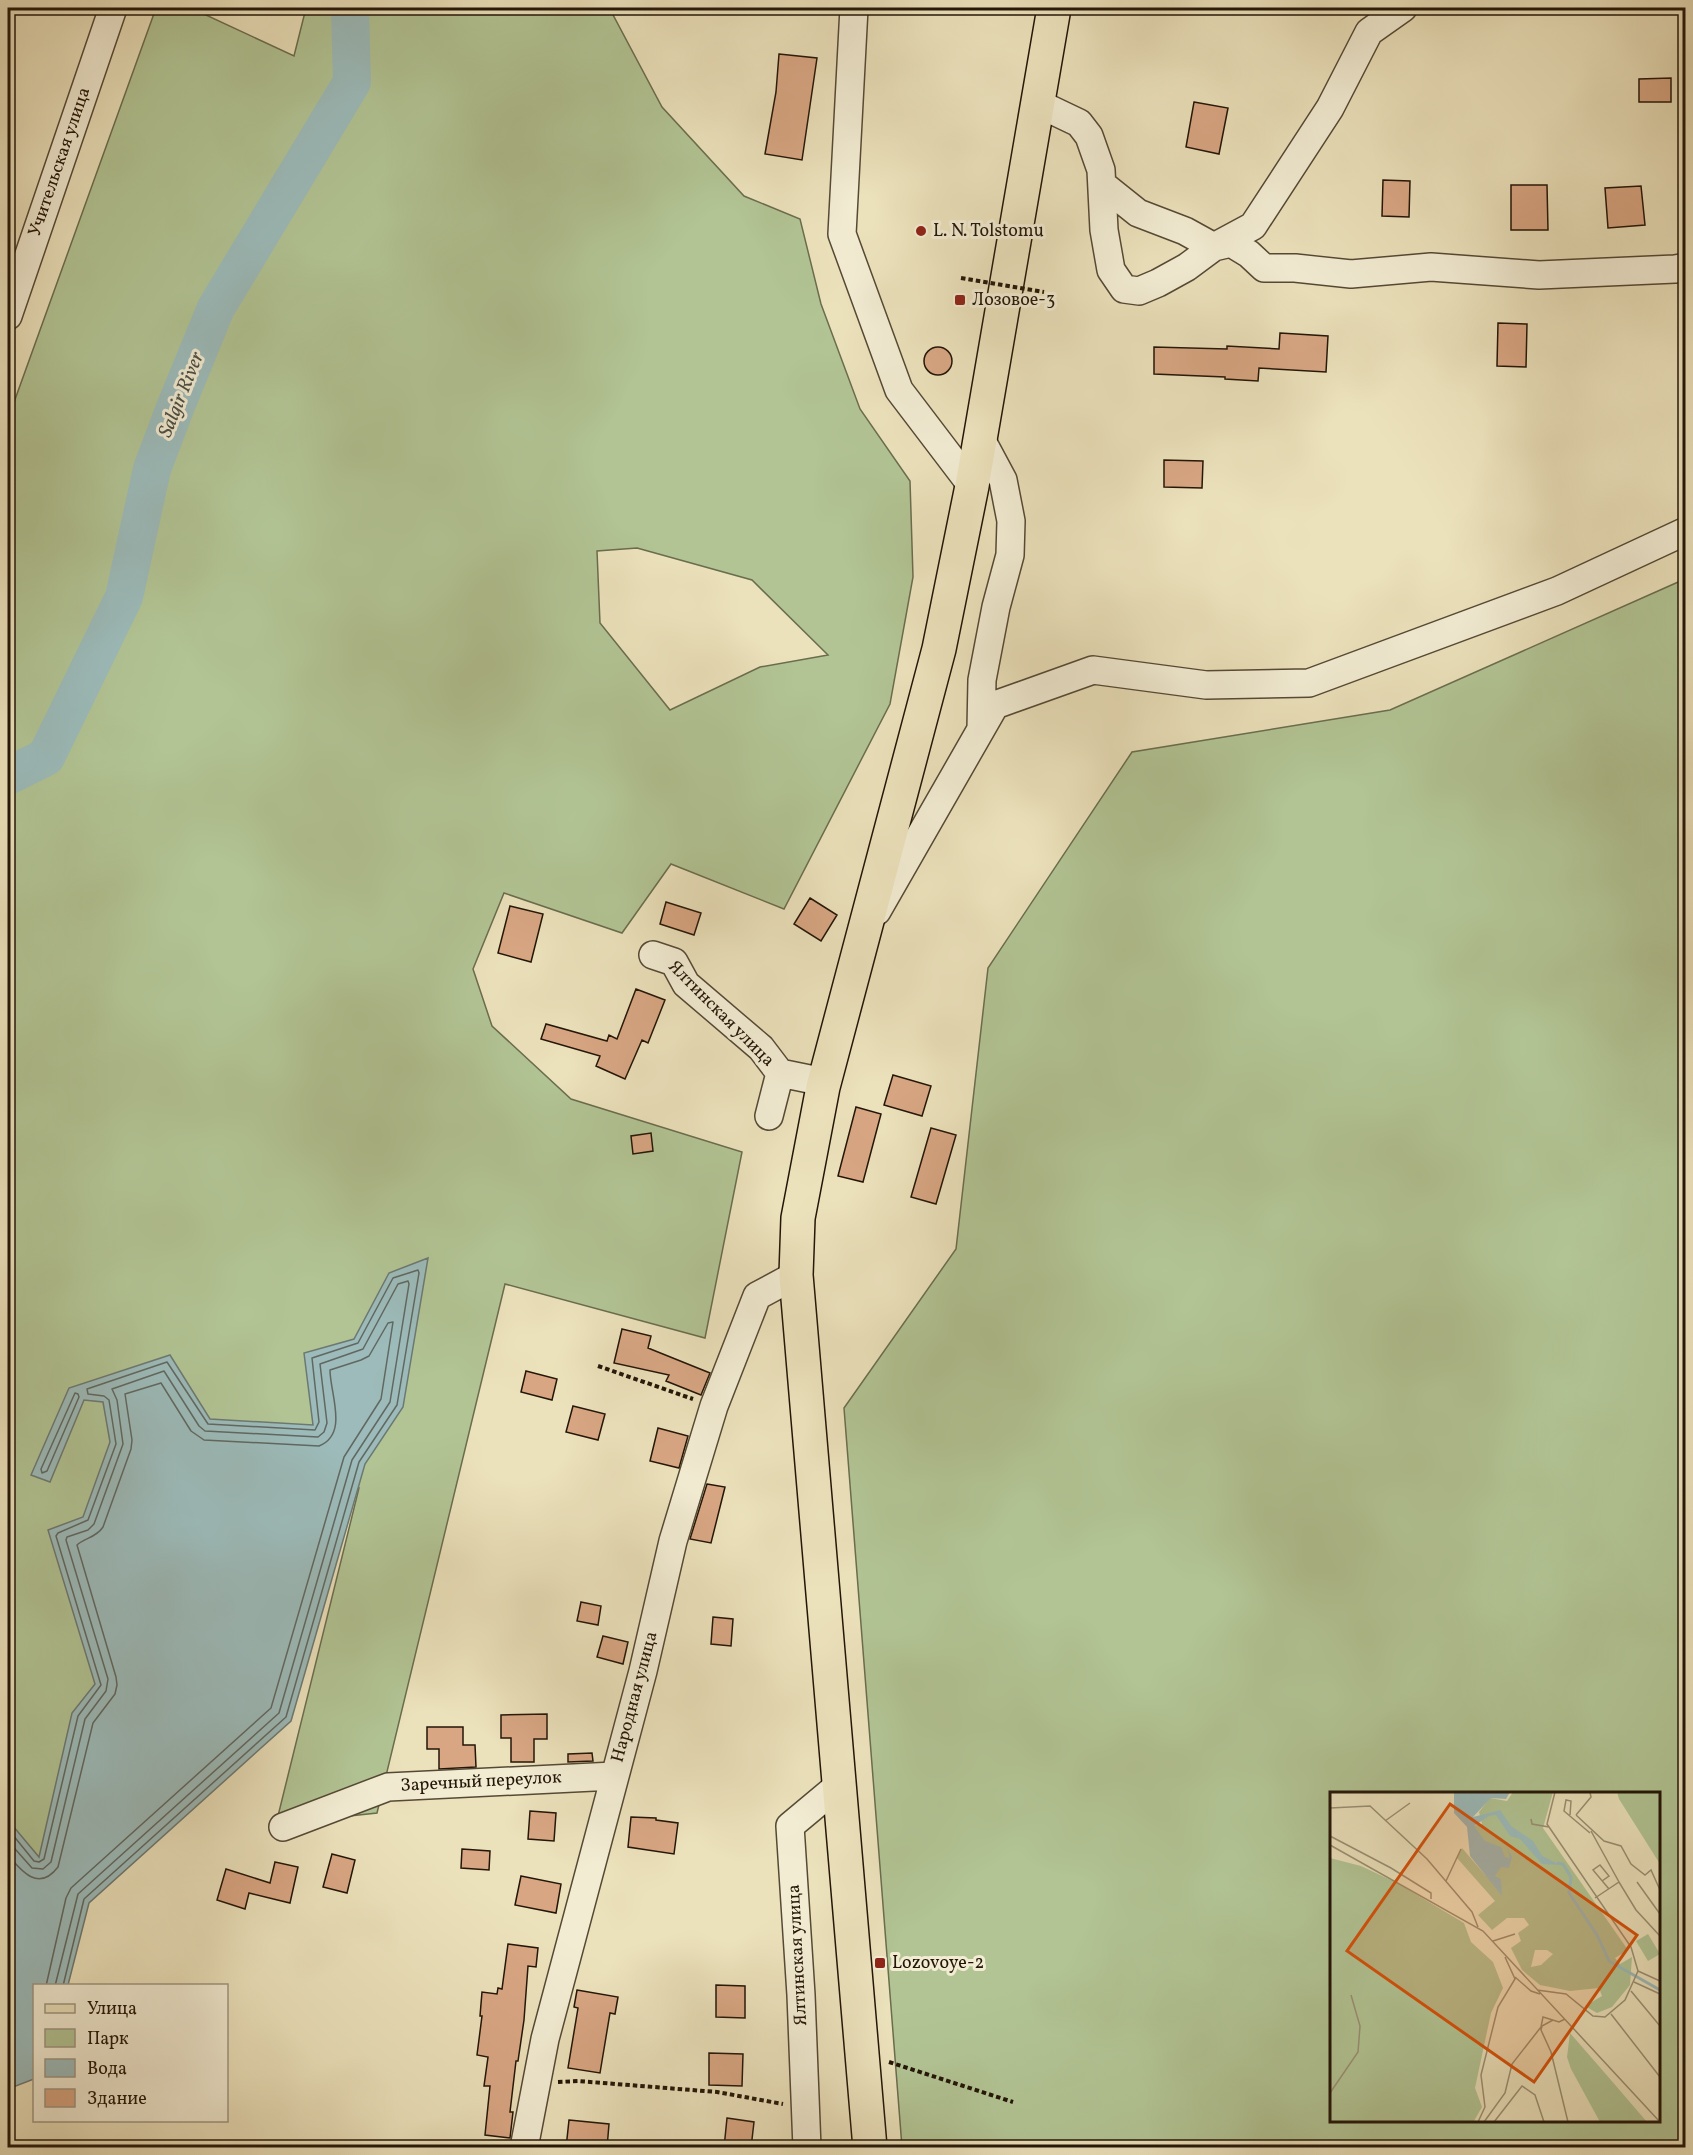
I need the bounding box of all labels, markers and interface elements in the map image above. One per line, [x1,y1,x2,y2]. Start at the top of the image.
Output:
street label: Учительская улица [23,84,97,240]
place label: L. N. Tolstomu [933,219,1044,244]
marker: L. N. Tolstomu [914,224,928,238]
place label: Лозовое-3 [972,288,1055,313]
marker: Лозовое-3 [953,293,967,307]
water label: Salgir River [152,348,212,442]
street label: Ялтинская улица [662,955,780,1073]
street label: Народная улица [606,1629,664,1765]
street label: Заречный переулок [400,1765,563,1799]
inset map [1330,1792,1660,2122]
street label: Ялтинская улица [782,1884,814,2026]
place label: Lozovoye-2 [892,1951,984,1976]
marker: Lozovoye-2 [873,1956,887,1970]
legend [33,1984,228,2122]
text: Улица [87,1997,137,2022]
text: Парк [87,2027,129,2052]
text: Вода [87,2057,127,2082]
text: Здание [87,2087,147,2112]

